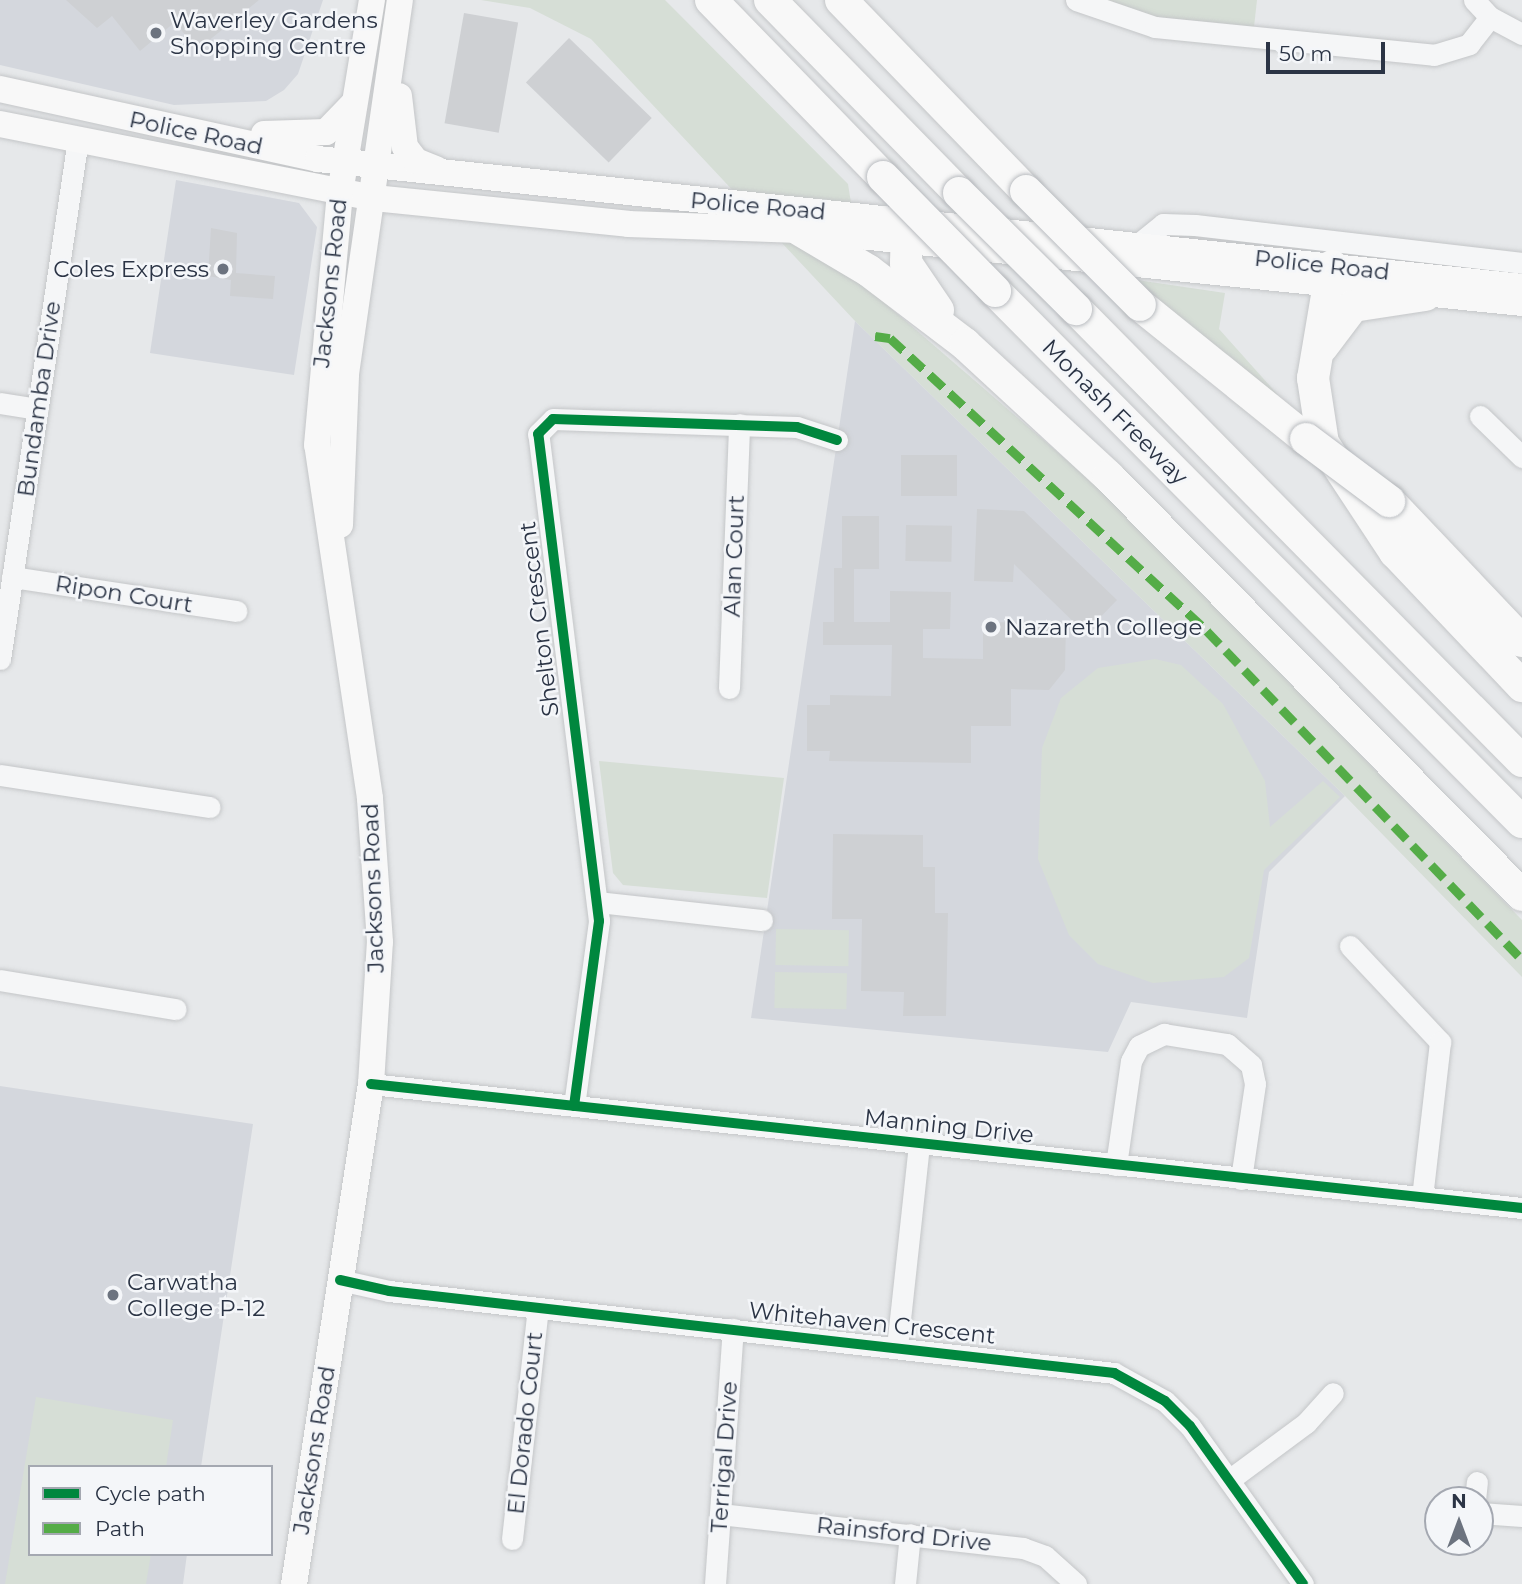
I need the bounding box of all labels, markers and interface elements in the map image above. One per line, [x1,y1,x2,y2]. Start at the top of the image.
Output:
place label: Waverley Gardens Shopping Centre [170,6,378,60]
marker: Waverley Gardens Shopping Centre [148,25,164,41]
scale bar [1270,28,1389,72]
text: 50 m [1279,41,1333,66]
street label: Police Road [127,105,265,161]
street label: Police Road [689,186,827,226]
street label: Jacksons Road [307,197,353,369]
street label: Police Road [1253,244,1391,286]
place label: Coles Express [53,255,209,283]
marker: Coles Express [215,261,231,277]
street label: Bundamba Drive [12,299,66,499]
street label: Monash Freeway [1036,333,1194,491]
street label: Alan Court [718,494,750,618]
street label: Shelton Crescent [513,520,565,718]
street label: Ripon Court [53,569,195,619]
place label: Nazareth College [1005,613,1202,641]
marker: Nazareth College [983,619,999,635]
street label: Jacksons Road [356,803,390,973]
street label: Manning Drive [863,1103,1035,1149]
place label: Carwatha College P-12 [127,1268,265,1322]
marker: Carwatha College P-12 [105,1287,121,1303]
street label: Whitehaven Crescent [747,1296,997,1350]
street label: El Dorado Court [502,1330,548,1516]
street label: Jacksons Road [287,1364,341,1536]
street label: Terrigal Drive [705,1380,743,1534]
legend [28,1465,273,1556]
text: Cycle path [95,1481,206,1506]
north arrow [1424,1486,1494,1556]
text: N [1451,1490,1467,1513]
street label: Rainsford Drive [815,1511,993,1557]
text: Path [95,1516,145,1541]

